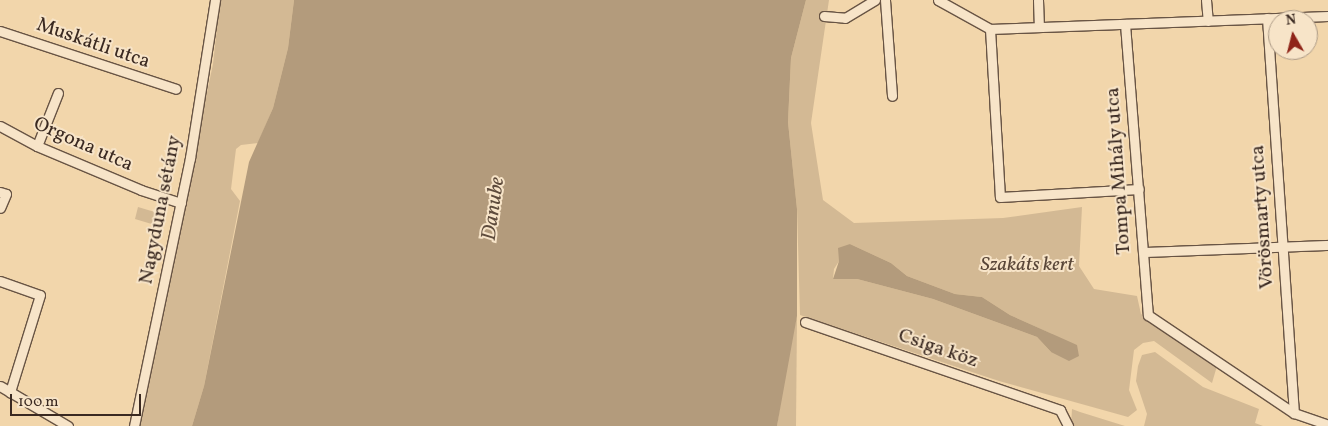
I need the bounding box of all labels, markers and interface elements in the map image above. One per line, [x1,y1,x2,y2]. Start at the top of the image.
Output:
north arrow [1268,10,1318,60]
text: N [1285,11,1297,31]
street label: Muskátli utca [33,13,153,75]
street label: Tompa Mihály utca [1101,86,1137,256]
street label: Orgona utca [29,112,137,178]
street label: Nagyduna sétány [135,134,187,286]
street label: Vörösmarty utca [1246,144,1280,290]
water label: Danube [477,176,511,242]
park label: Szakáts kert [980,253,1074,277]
street label: Csiga köz [895,324,981,374]
scale bar [12,384,144,416]
text: 100 m [18,392,58,413]

